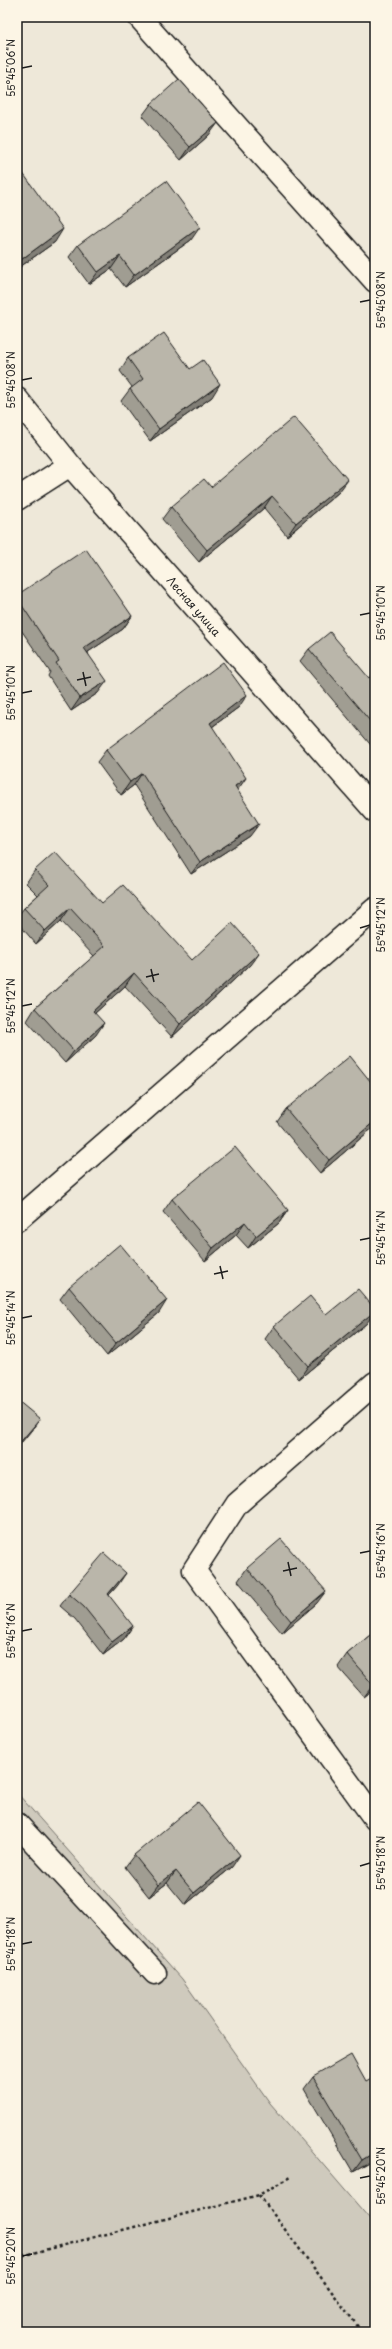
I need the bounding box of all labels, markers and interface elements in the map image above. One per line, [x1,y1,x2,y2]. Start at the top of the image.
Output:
text: 55°45'06"N [3,39,18,97]
text: 55°45'08"N [373,271,388,329]
text: 55°45'08"N [3,351,18,409]
street label: Лесная улица [163,572,225,640]
text: 55°45'10"N [373,585,388,641]
text: 55°45'10"N [3,665,18,721]
text: 55°45'12"N [373,897,388,953]
text: 55°45'12"N [3,978,18,1034]
text: 55°45'14"N [373,1210,388,1266]
text: 55°45'14"N [3,1290,18,1346]
text: 55°45'16"N [373,1523,388,1579]
text: 55°45'16"N [3,1603,18,1659]
text: 55°45'18"N [373,1835,388,1890]
text: 55°45'18"N [3,1916,18,1971]
text: 55°45'20"N [373,2147,388,2205]
text: 55°45'20"N [3,2227,18,2285]

